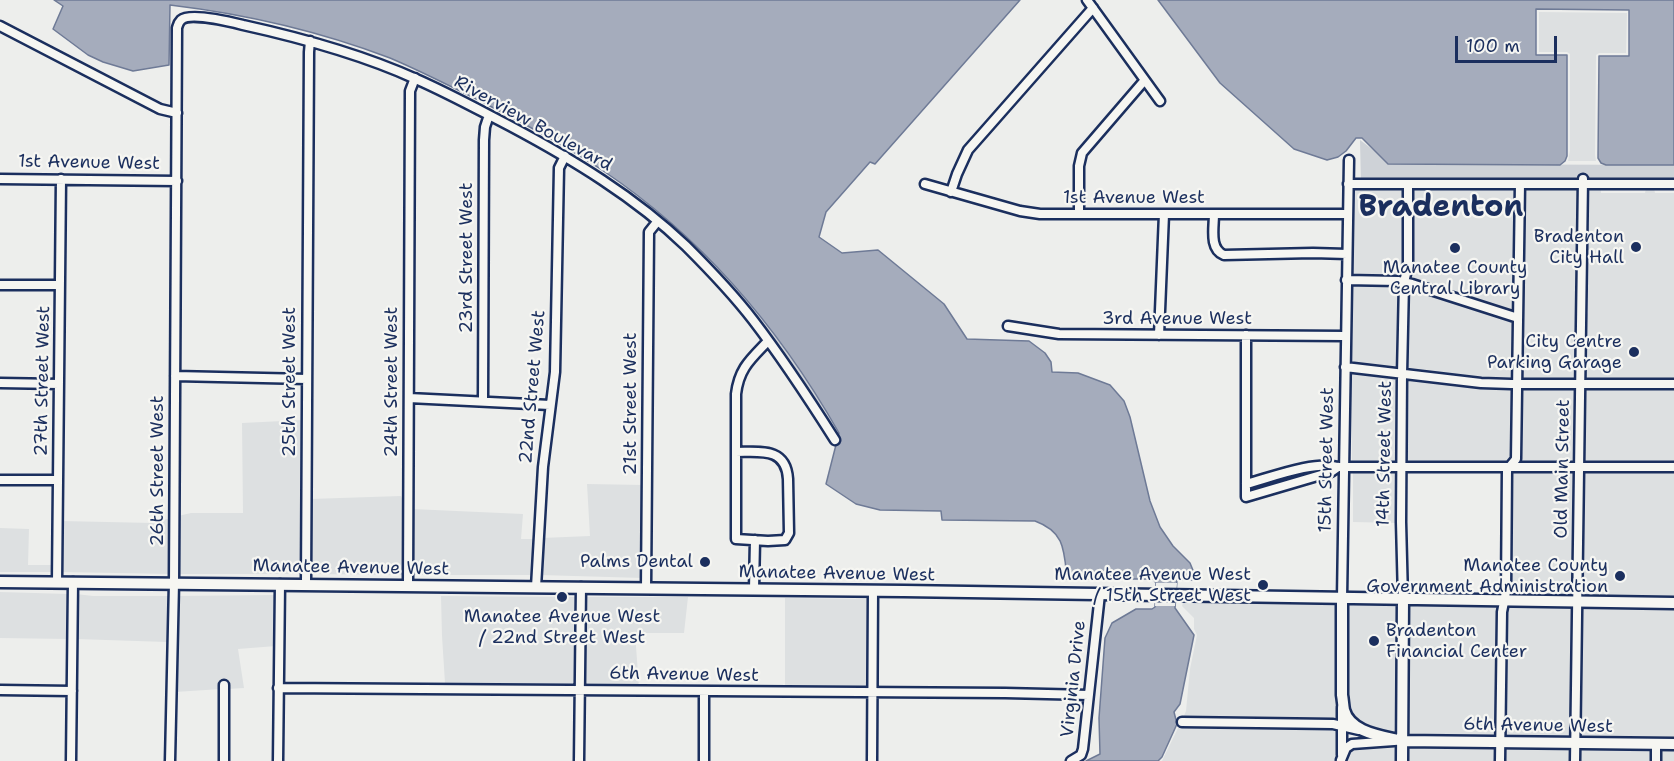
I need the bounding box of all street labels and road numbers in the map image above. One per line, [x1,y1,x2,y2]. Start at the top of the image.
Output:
street label: Riverview Boulevard [450,72,616,176]
street label: 1st Avenue West [18,151,160,175]
street label: 23rd Street West [456,182,478,334]
street label: 1st Avenue West [1063,187,1205,209]
street label: 27th Street West [31,306,55,456]
street label: 25th Street West [279,307,301,457]
street label: 24th Street West [381,307,403,457]
street label: 3rd Avenue West [1102,308,1252,330]
street label: 22nd Street West [516,309,550,465]
street label: 21st Street West [620,332,642,476]
street label: 14th Street West [1373,381,1397,527]
street label: 15th Street West [1315,387,1339,533]
street label: 26th Street West [147,395,169,547]
street label: Old Main Street [1551,399,1575,539]
street label: Manatee Avenue West [252,555,450,581]
street label: Manatee Avenue West [738,561,936,587]
street label: Virginia Drive [1057,619,1091,739]
street label: 6th Avenue West [609,663,759,687]
street label: 6th Avenue West [1463,714,1613,738]

